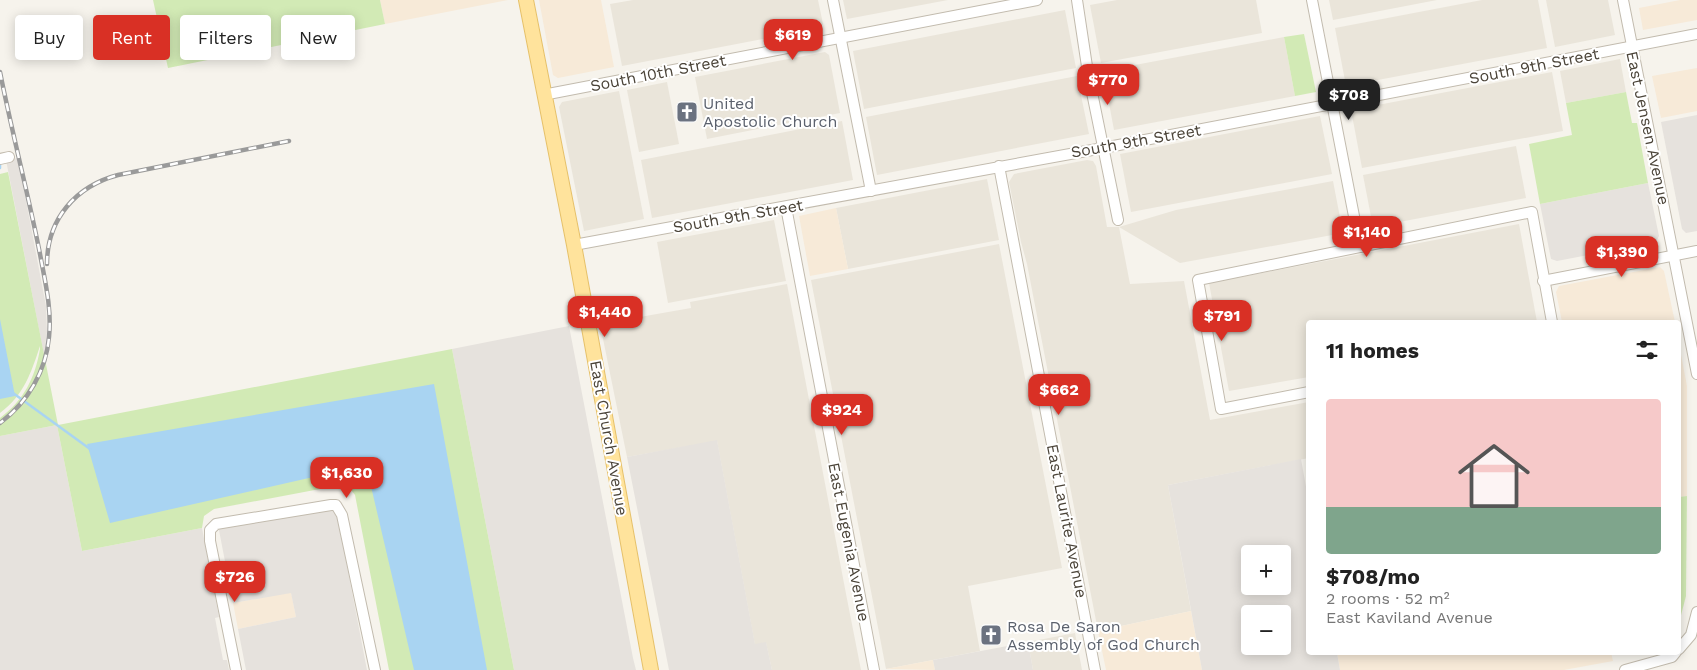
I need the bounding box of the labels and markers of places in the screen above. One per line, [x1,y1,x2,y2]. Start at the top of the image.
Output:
pin: $619 [763,18,823,61]
pin: $770 [1078,64,1138,106]
pin: $708 [1319,78,1379,121]
place label: United Apostolic Church [703,94,837,131]
church icon: United Apostolic Church [675,100,699,124]
pin: $1,140 [1326,216,1408,258]
pin: $1,390 [1581,236,1663,278]
pin: $1,440 [564,296,646,338]
pin: $791 [1192,300,1252,342]
pin: $662 [1029,374,1089,416]
pin: $924 [812,394,872,436]
pin: $1,630 [306,456,388,499]
pin: $726 [205,560,265,603]
place label: Rosa De Saron Assembly of God Church [1007,617,1200,654]
church icon: Rosa De Saron Assembly of God Church [979,623,1003,647]

